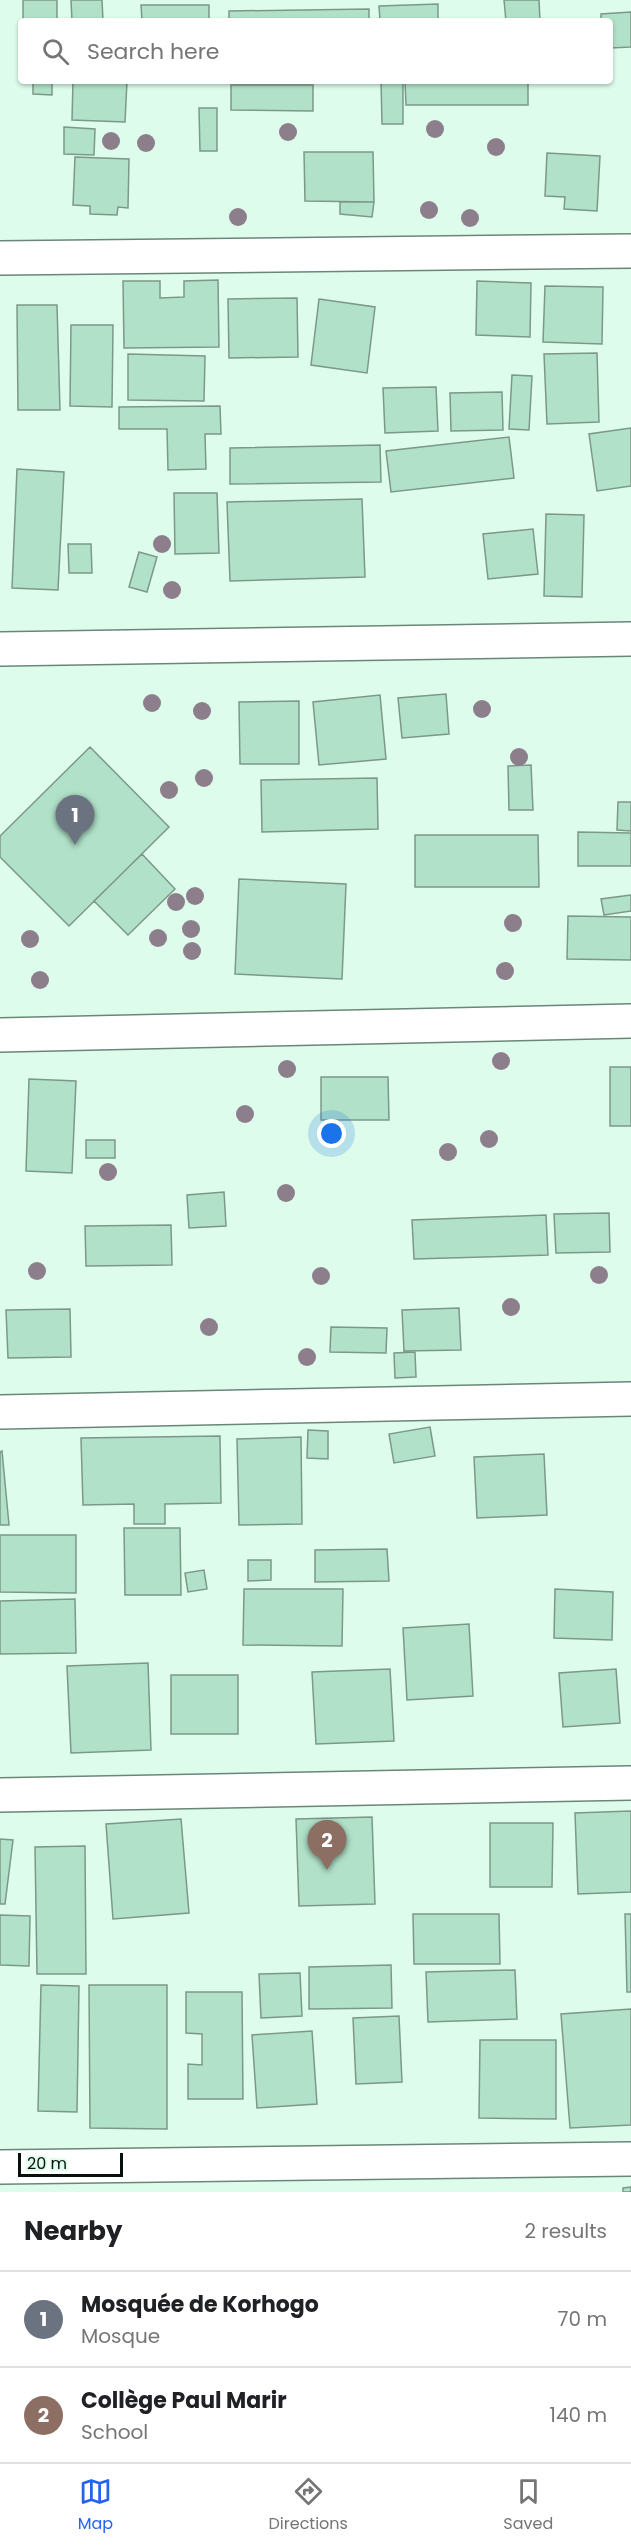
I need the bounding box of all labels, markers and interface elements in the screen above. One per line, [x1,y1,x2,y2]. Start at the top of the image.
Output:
search box [18,18,613,84]
icon: search [39,35,72,68]
text: Search here [87,36,220,67]
pin: 1 [56,796,94,845]
your location [317,1119,346,1148]
pin: 2 [308,1820,346,1870]
scale bar [18,2150,123,2178]
text: 20 m [27,2152,67,2175]
text: Nearby [24,2213,122,2249]
text: 2 results [524,2217,607,2245]
text: Mosquée de Korhogo [81,2289,319,2320]
text: 1 [40,2305,47,2333]
text: 70 m [558,2305,607,2333]
text: Mosque [81,2322,160,2350]
text: Collège Paul Marir [81,2385,287,2416]
text: 2 [38,2401,49,2429]
text: 140 m [550,2401,607,2429]
text: School [81,2418,148,2446]
tab: Map [78,2475,113,2536]
tab: Directions [269,2475,348,2536]
tab: Saved [503,2475,553,2536]

